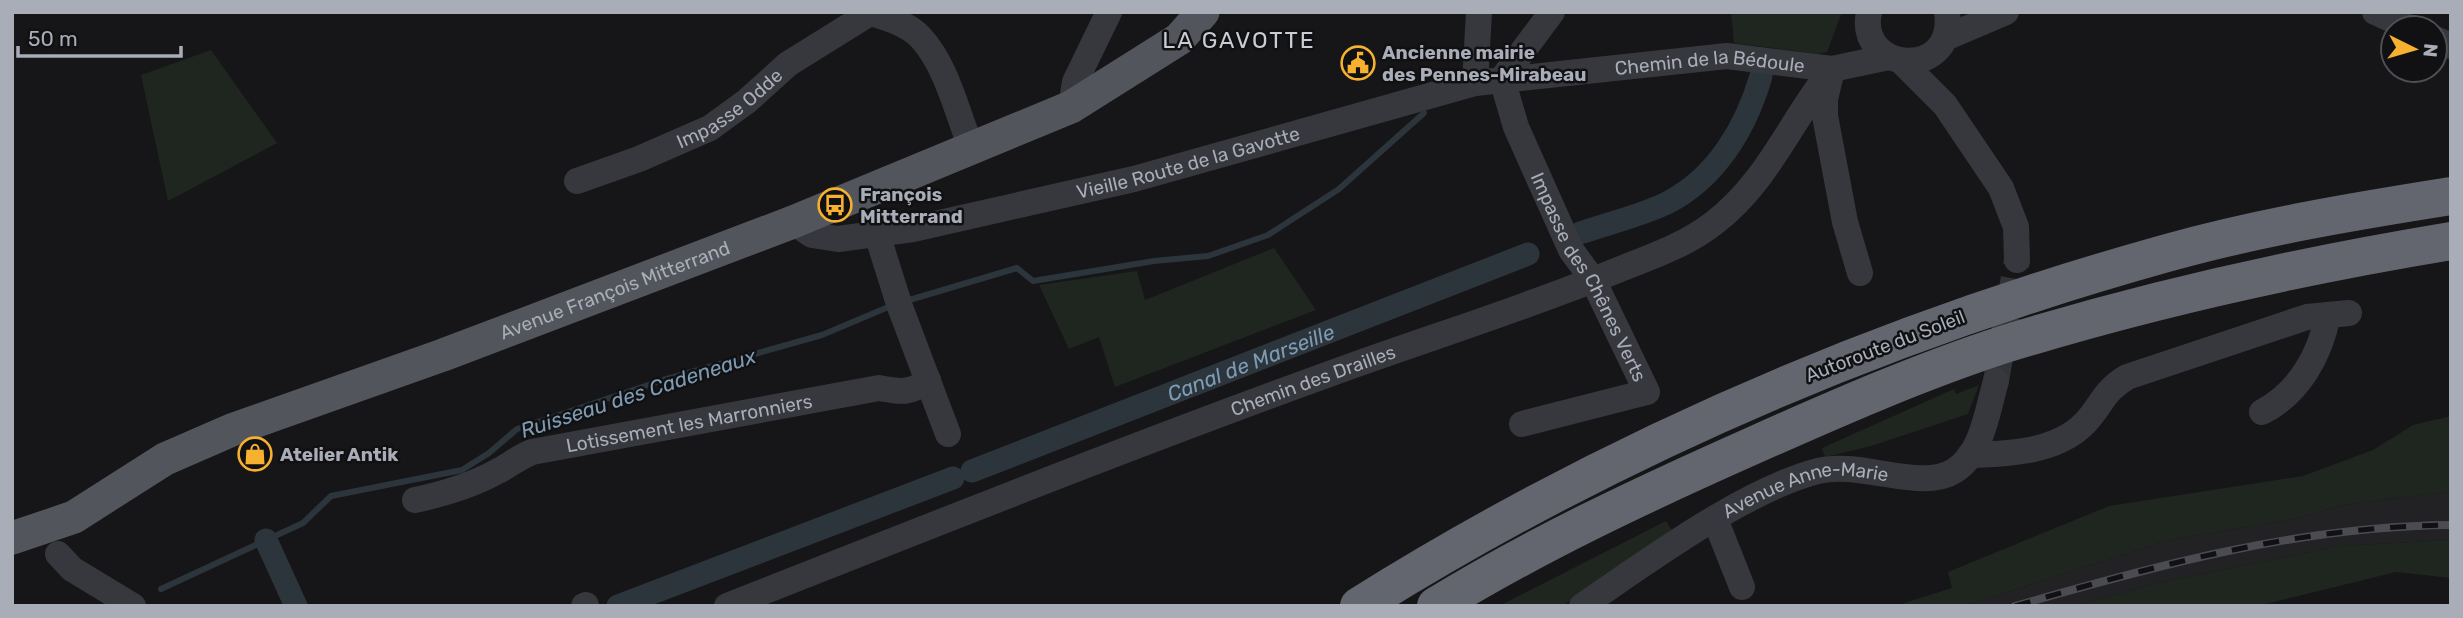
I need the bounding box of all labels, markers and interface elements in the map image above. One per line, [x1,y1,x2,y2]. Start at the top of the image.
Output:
scale bar [18,14,180,58]
north arrow [2379,14,2449,84]
text: 50 m [28,26,78,51]
district label: LA GAVOTTE [1162,26,1316,54]
place label: Ancienne mairie des Pennes-Mirabeau [1382,41,1586,86]
text: N [2418,43,2442,58]
public building icon: Ancienne mairie des Pennes-Mirabeau [1339,44,1377,82]
street label: Chemin de la Bédoule [1614,44,1806,79]
street label: Impasse Odde [673,63,787,153]
street label: Vieille Route de la Gavotte [1074,121,1302,203]
street label: Impasse des Chênes Verts [1526,169,1652,385]
place label: François Mitterrand [860,183,963,228]
bus stop icon: François Mitterrand [816,186,854,224]
street label: Avenue François Mitterrand [496,236,733,344]
street label: Autoroute du Soleil [1802,305,1968,387]
water label: Canal de Marseille [1163,318,1338,406]
street label: Chemin des Drailles [1227,340,1398,421]
water label: Ruisseau des Cadeneaux [517,343,760,443]
street label: Lotissement les Marronniers [564,389,814,457]
shop icon: Atelier Antik [236,435,274,473]
place label: Atelier Antik [280,443,398,466]
street label: Avenue Anne-Marie [1718,457,1890,523]

